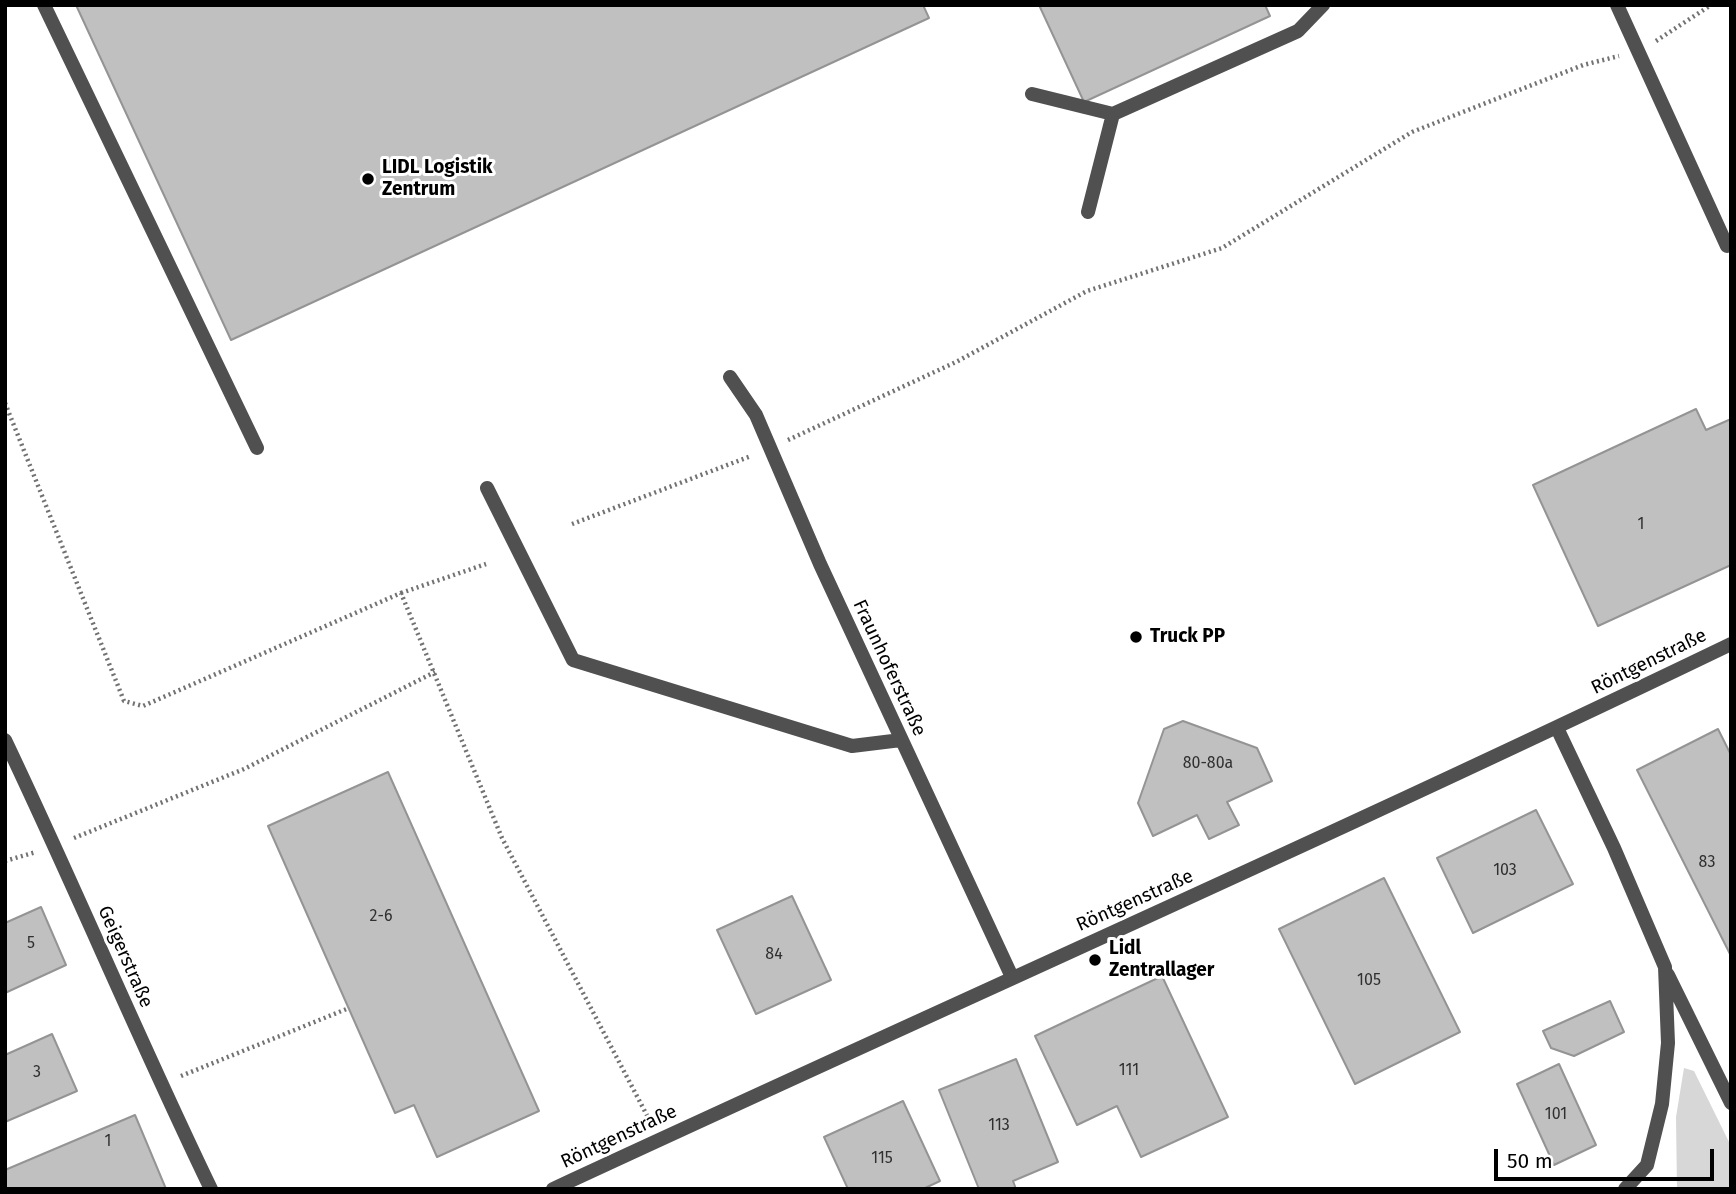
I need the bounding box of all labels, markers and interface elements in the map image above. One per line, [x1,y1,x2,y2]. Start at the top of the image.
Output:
place label: LIDL Logistik Zentrum [382,157,492,201]
marker: LIDL Logistik Zentrum [360,171,376,187]
house number: 1 [1638,515,1644,535]
street label: Fraunhoferstraße [847,596,931,740]
street label: Röntgenstraße [1588,624,1710,700]
place label: Truck PP [1150,626,1225,648]
marker: Truck PP [1128,629,1144,645]
house number: 80-80a [1183,754,1233,774]
house number: 83 [1699,853,1715,873]
house number: 103 [1493,861,1517,881]
street label: Röntgenstraße [1073,865,1197,937]
street label: Geigerstraße [92,903,158,1011]
house number: 2-6 [370,907,392,927]
house number: 5 [27,934,35,954]
place label: Lidl Zentrallager [1109,938,1214,982]
house number: 84 [765,945,783,965]
marker: Lidl Zentrallager [1087,952,1103,968]
house number: 105 [1357,971,1381,991]
house number: 111 [1119,1061,1139,1081]
house number: 3 [33,1063,41,1083]
street label: Röntgenstraße [557,1100,681,1174]
house number: 101 [1545,1105,1567,1125]
house number: 113 [988,1116,1010,1136]
house number: 1 [105,1132,111,1152]
scale bar [1498,1134,1718,1178]
text: 50 m [1507,1148,1553,1174]
house number: 115 [871,1149,893,1169]

